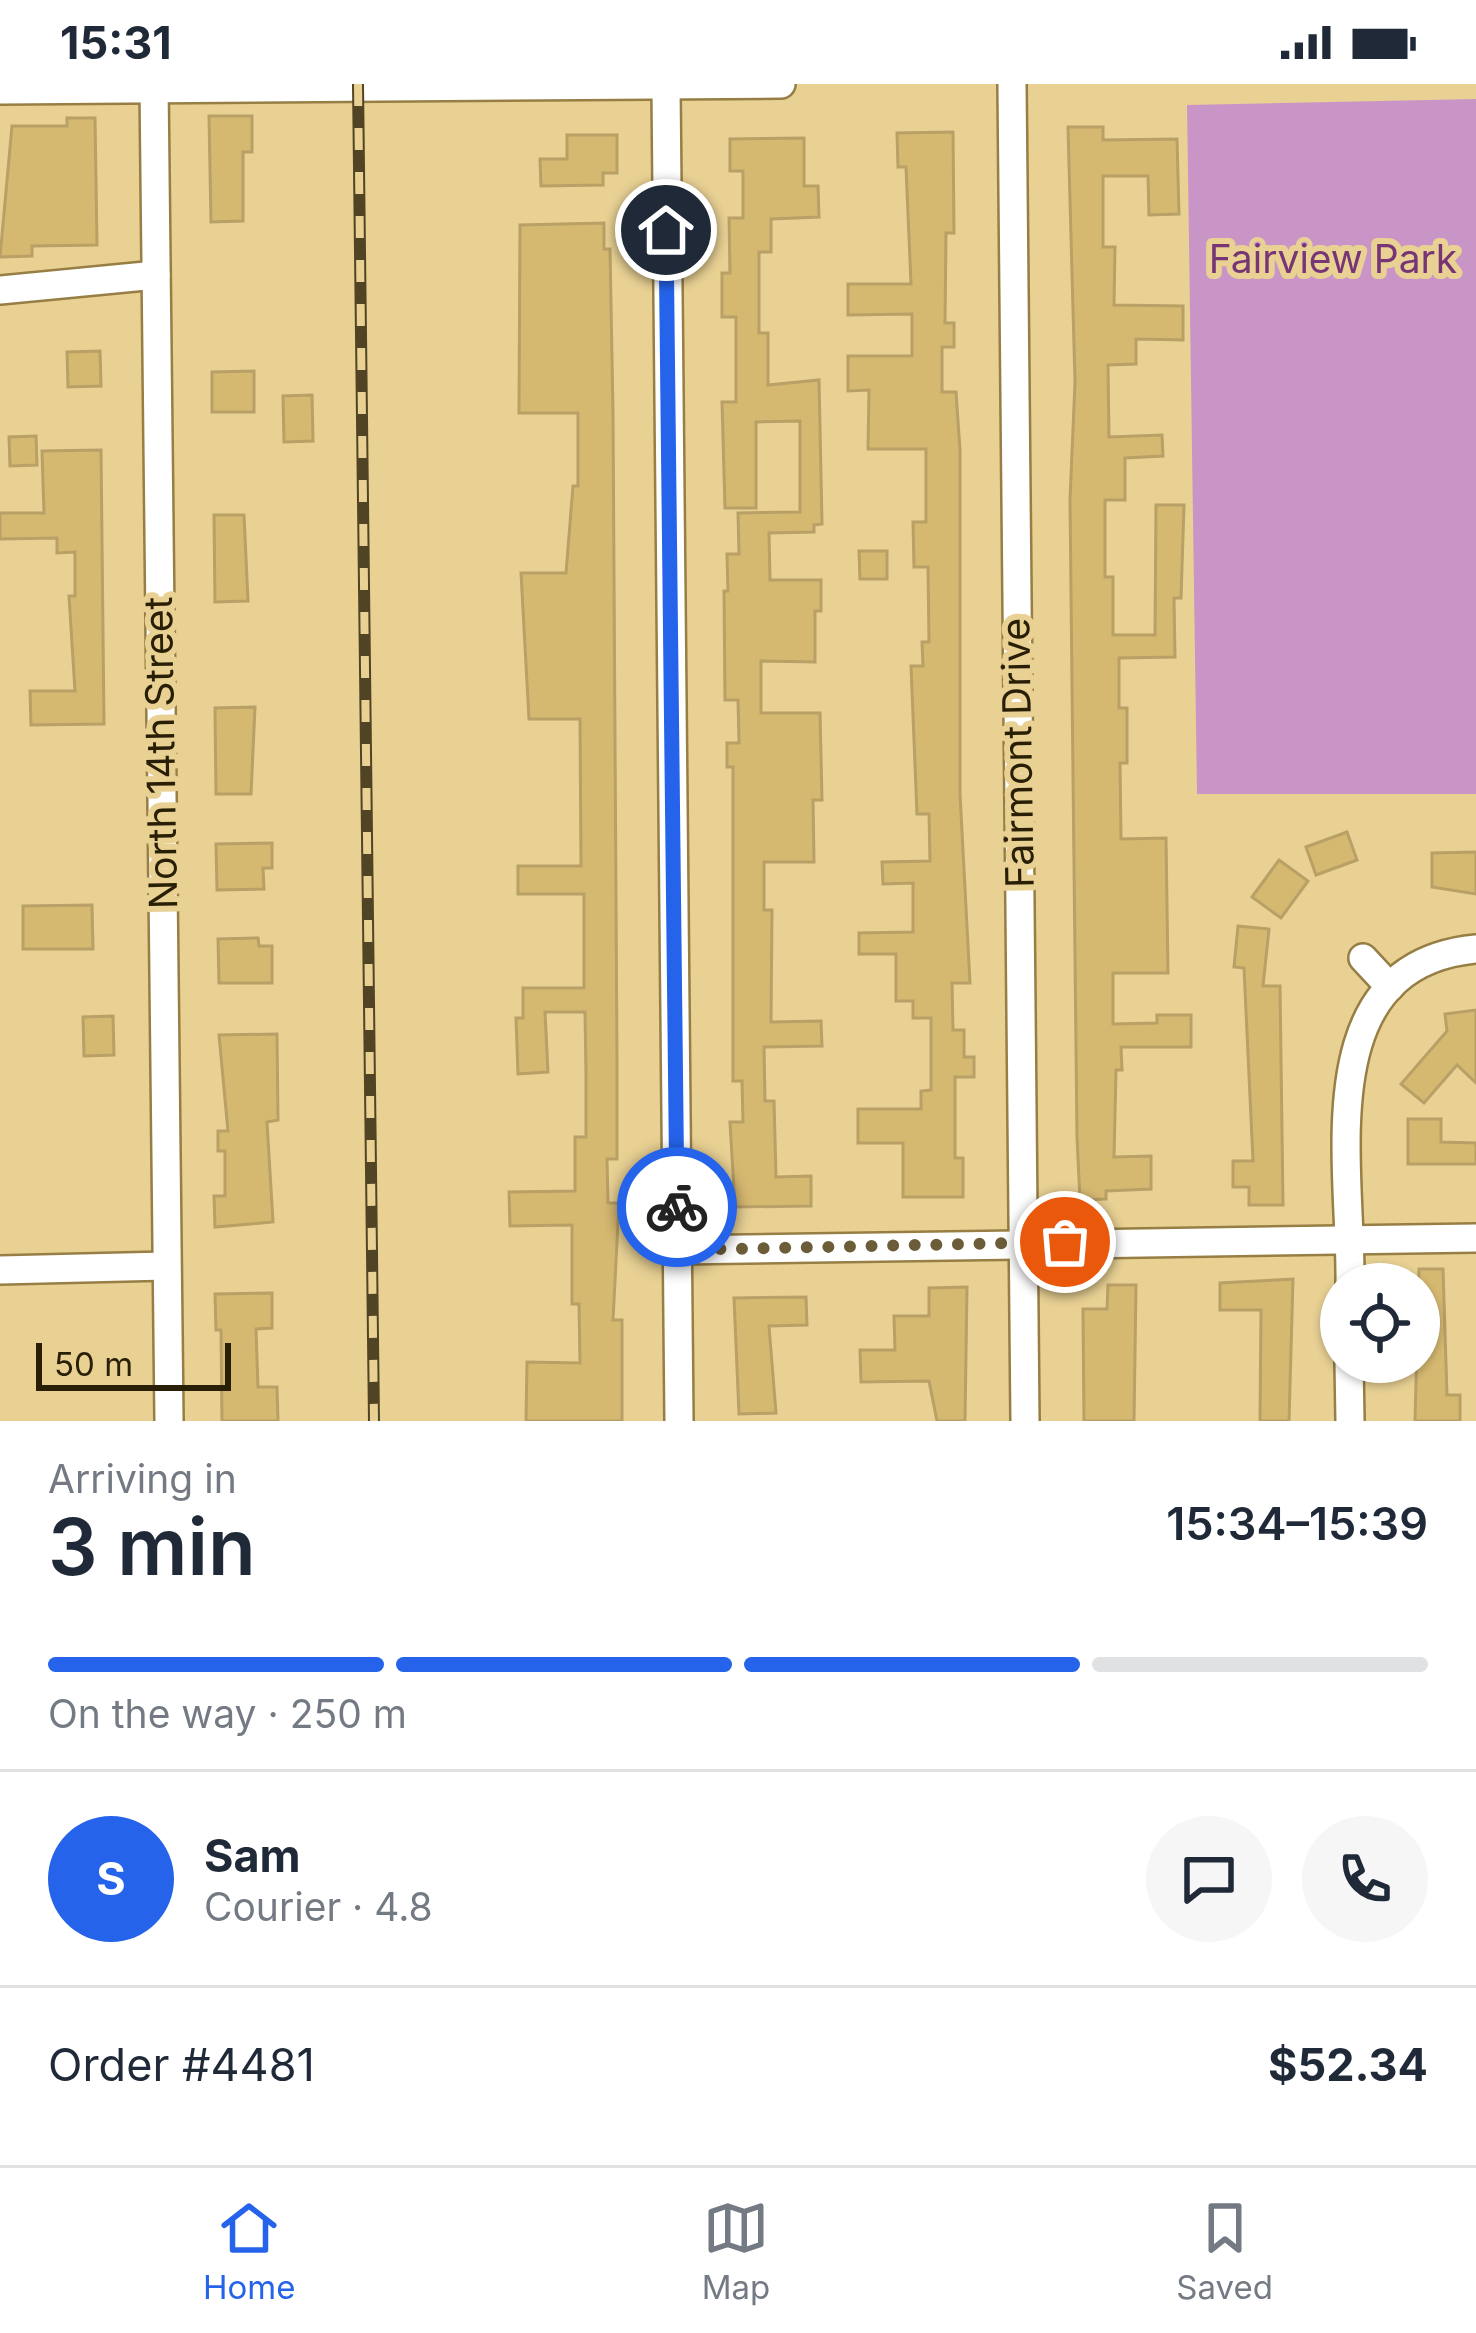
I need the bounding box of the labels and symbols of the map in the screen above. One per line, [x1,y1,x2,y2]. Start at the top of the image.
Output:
pin [615,179,717,281]
park label: Fairview Park [1209,235,1457,282]
street label: North 14th Street [134,596,186,910]
street label: Fairmont Drive [991,618,1043,888]
courier [617,1147,737,1267]
pin [1014,1191,1116,1293]
scale bar [36,1337,231,1390]

